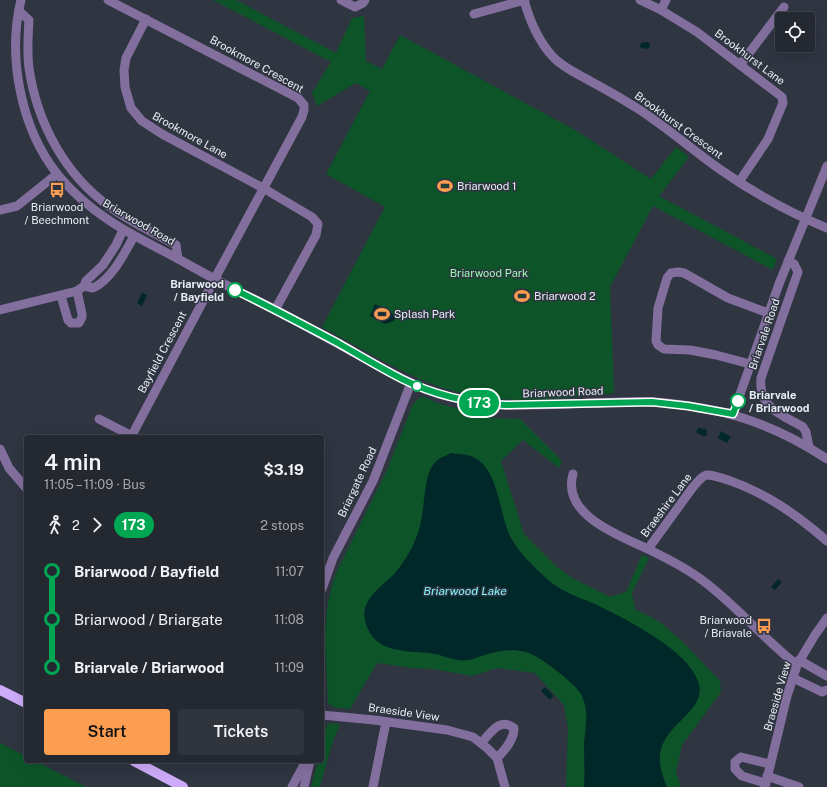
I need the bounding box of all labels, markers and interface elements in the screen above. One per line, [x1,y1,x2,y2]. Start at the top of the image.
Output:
map controls [775,12,815,52]
button: locate [775,12,815,52]
street label: Brookhurst Lane [713,27,787,87]
street label: Brookmore Crescent [208,33,306,95]
street label: Brookhurst Crescent [633,89,725,161]
street label: Brookmore Lane [150,109,230,161]
sports icon: Briarwood 1 [436,177,454,195]
place label: Briarwood 1 [457,180,517,192]
bus stop icon: Briarwood / Beechmont [48,181,66,199]
street label: Briarwood Road [101,197,177,247]
place label: Briarwood / Beechmont [25,201,89,226]
park label: Briarwood Park [450,267,528,279]
place label: Briarwood / Bayfield [170,278,224,303]
marker: Briarwood / Bayfield [227,282,243,298]
sports icon: Briarwood 2 [513,287,531,305]
place label: Briarwood 2 [534,290,596,302]
street label: Briarvale Road [746,297,782,371]
sports icon: Splash Park [373,305,391,323]
place label: Splash Park [394,308,455,320]
street label: Bayfield Crescent [135,309,189,395]
unlabelled marker [411,380,423,392]
street label: Briarwood Road [522,385,604,399]
place label: Briarvale / Briarwood [749,389,809,414]
line badge: 173 [456,390,502,416]
marker: Briarvale / Briarwood [730,393,746,409]
text: 173 [467,395,491,411]
street label: Briargate Road [335,445,379,519]
text: 4 min [44,449,101,475]
text: $3.19 [263,461,304,478]
street label: Braeshire Lane [638,471,694,539]
text: 11:05 – 11:09 · Bus [44,477,145,492]
icon: walk [44,514,66,536]
icon: forward [86,514,108,536]
text: 173 [122,517,146,533]
text: 2 [72,518,80,533]
text: 2 stops [260,518,304,533]
text: Briarwood / Bayfield [74,563,219,580]
text: 11:07 [275,564,304,579]
water label: Briarwood Lake [423,584,507,598]
text: Briarwood / Briargate [74,611,223,628]
text: 11:08 [274,612,304,627]
place label: Briarwood / Briavale [700,614,752,639]
bus stop icon: Briarwood / Briavale [755,617,773,635]
text: Briarvale / Briarwood [74,659,224,676]
street label: Braeside View [761,659,793,732]
text: 11:09 [274,660,304,675]
street label: Braeside View [367,701,441,723]
button: Start [44,709,170,755]
button: Tickets [178,709,304,755]

